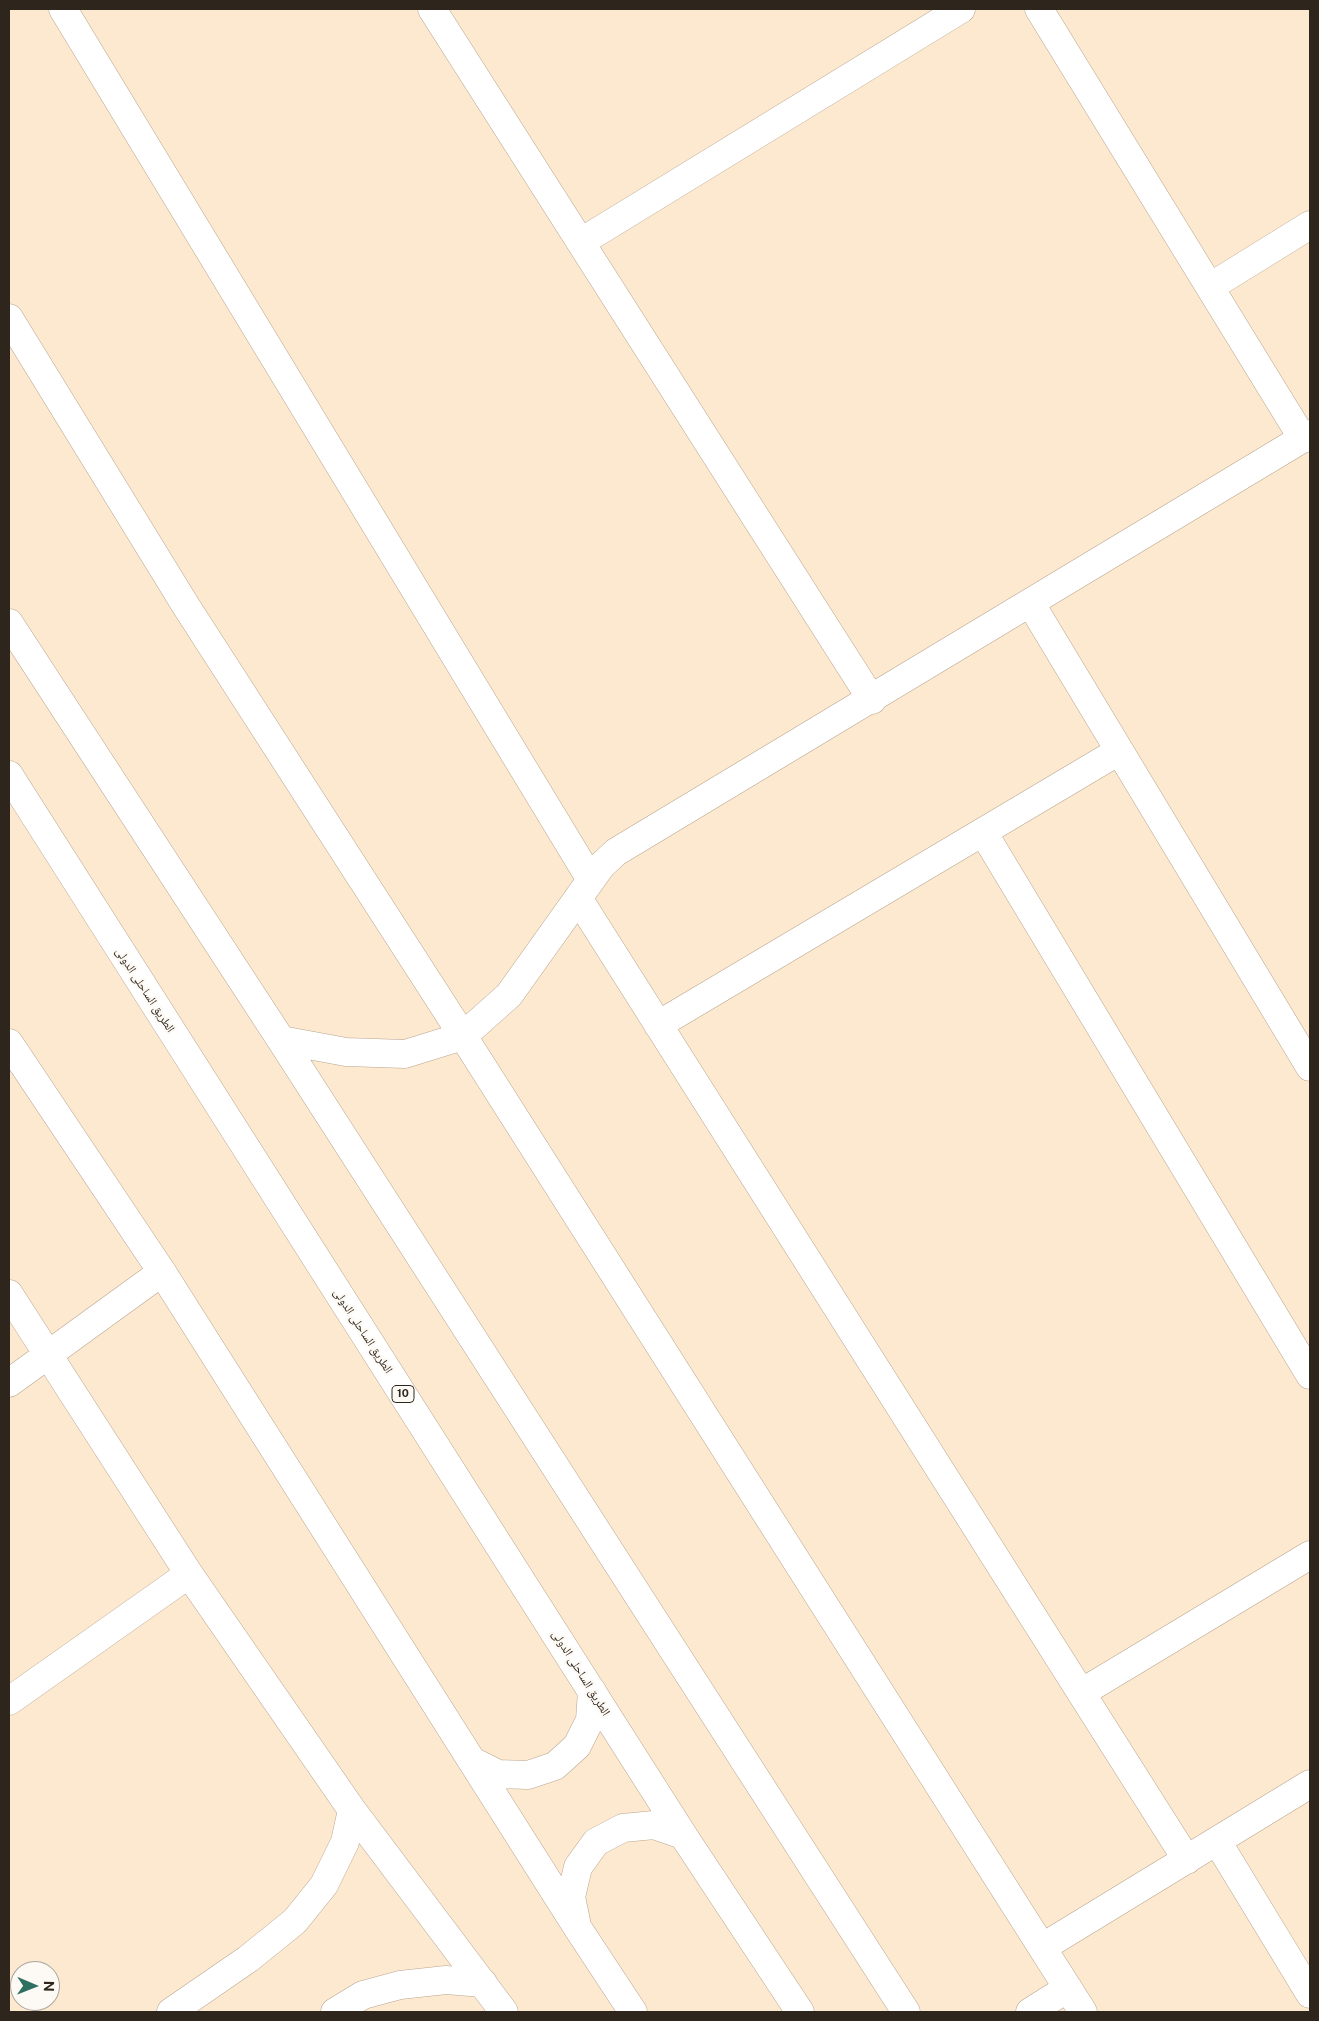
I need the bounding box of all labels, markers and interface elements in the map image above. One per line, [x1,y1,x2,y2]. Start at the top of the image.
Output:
street label: الطريق الساحلى الدولى [112,945,178,1035]
street label: الطريق الساحلى الدولى [330,1286,396,1376]
road number: 10 [392,1386,414,1402]
street label: الطريق الساحلى الدولى [549,1628,613,1718]
north arrow [10,1961,60,2011]
text: N [41,1981,57,1992]

